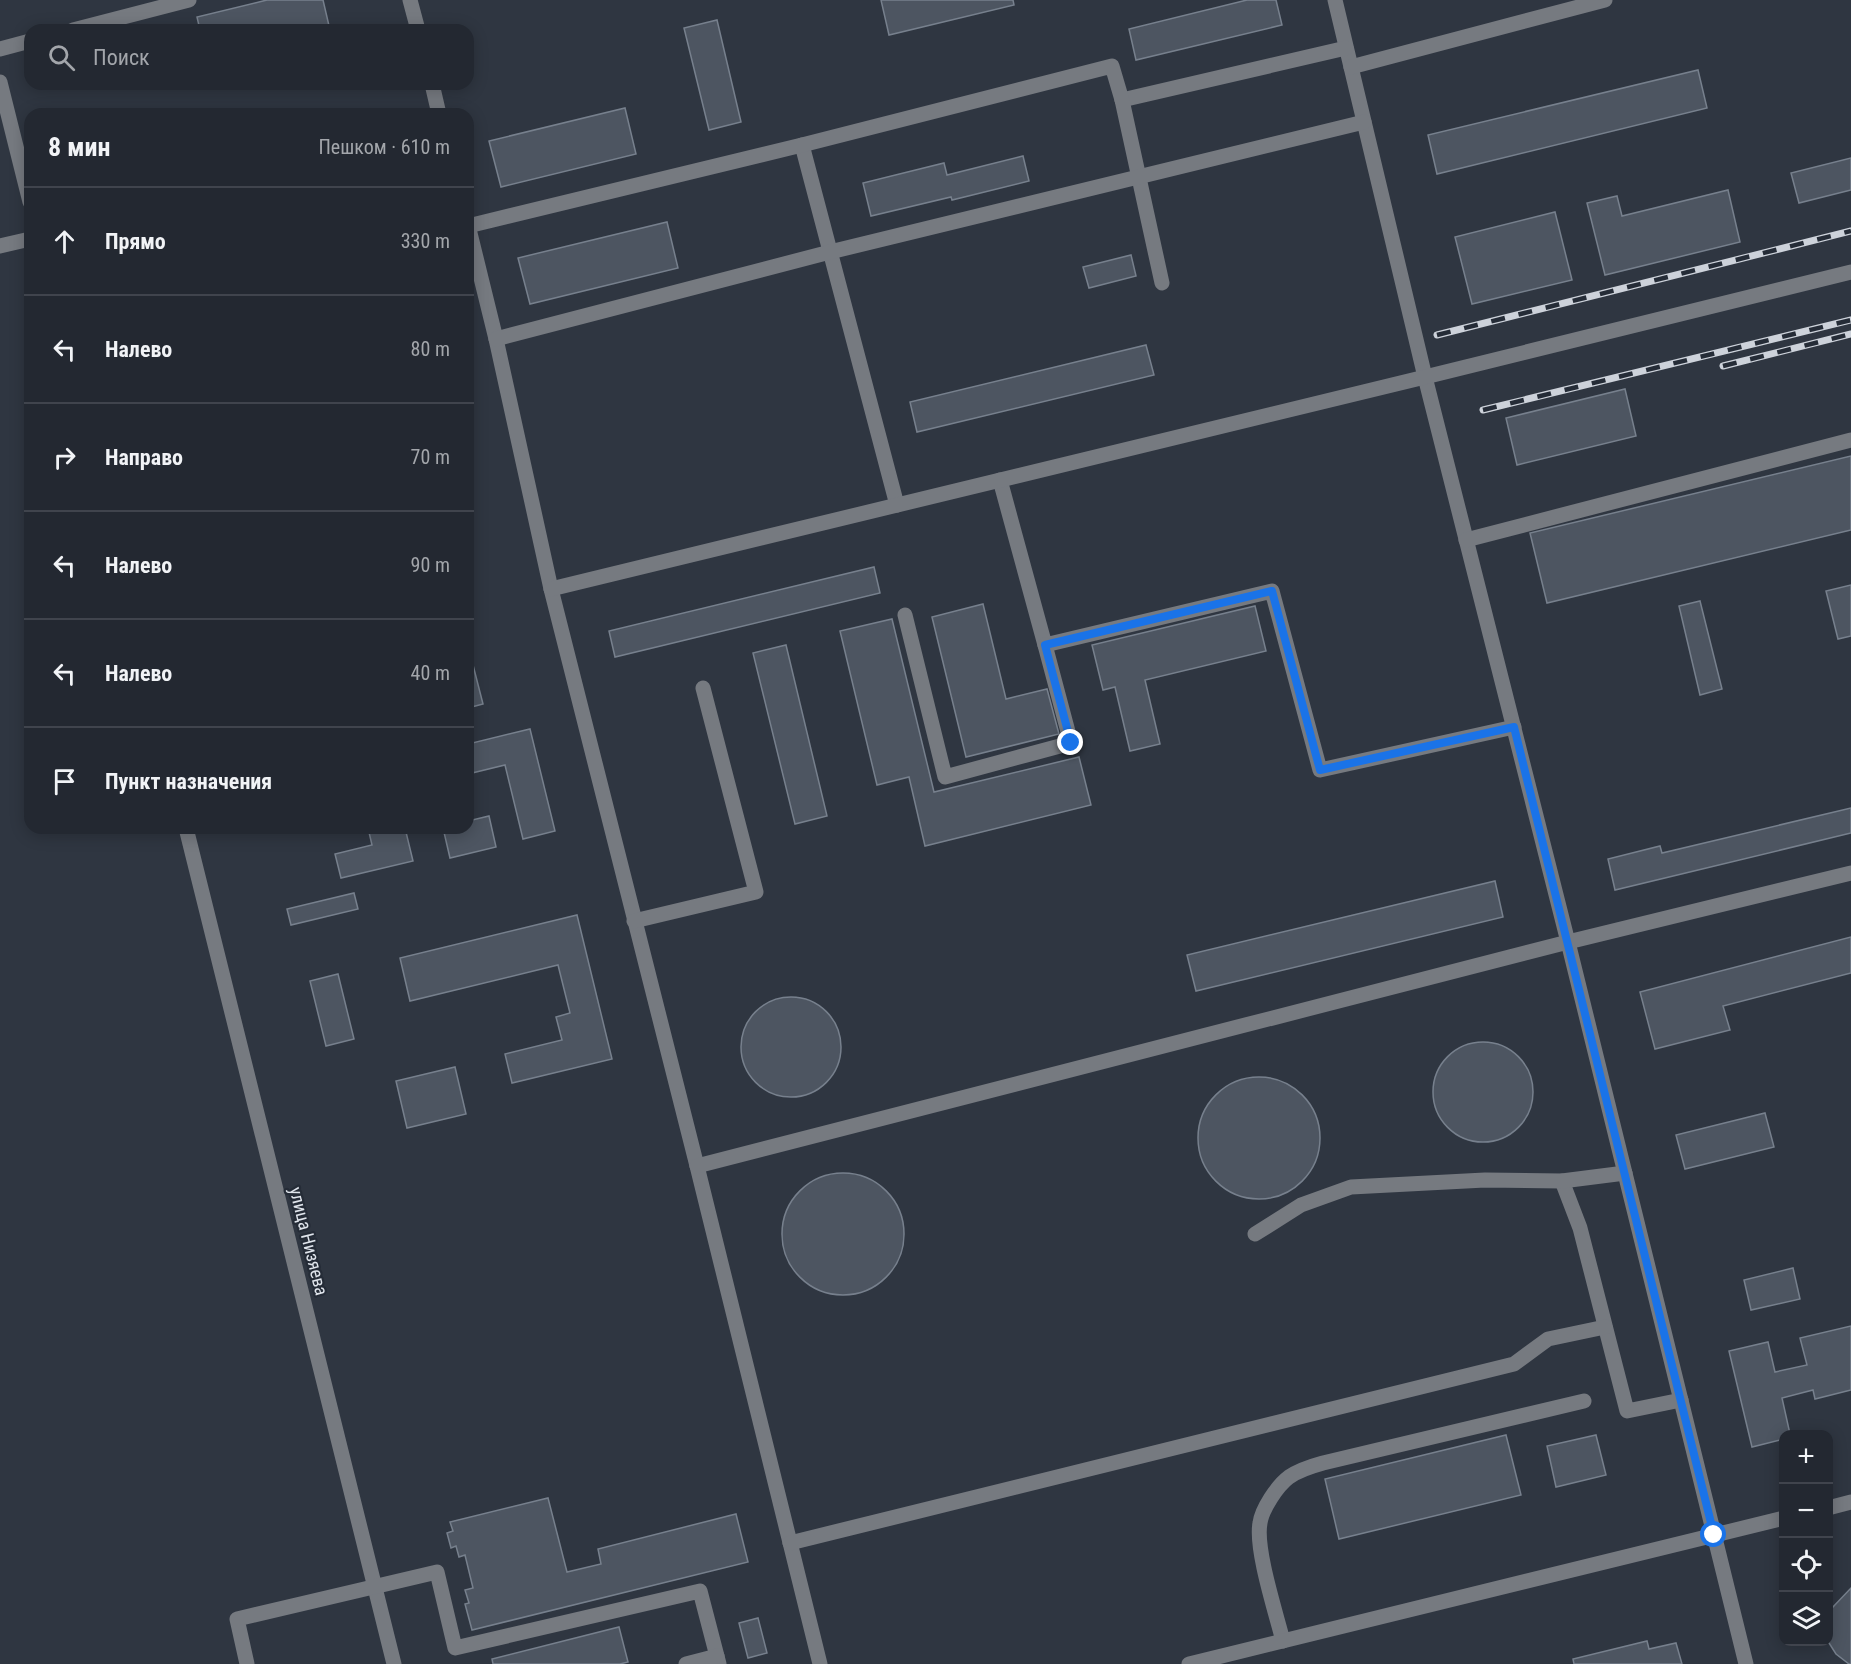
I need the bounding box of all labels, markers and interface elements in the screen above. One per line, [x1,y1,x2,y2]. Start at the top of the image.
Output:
search box [24,24,474,90]
icon: search [45,41,78,74]
text: Поиск [93,45,150,70]
text: 8 мин [48,132,110,162]
text: Пешком · 610 m [318,135,450,159]
icon: ahead [48,225,81,258]
text: Прямо [105,229,166,254]
text: 330 m [401,229,450,253]
icon: left [48,333,81,366]
text: Налево [105,337,172,362]
text: 80 m [411,337,450,361]
icon: right [48,441,81,474]
text: Направо [105,445,183,470]
text: 70 m [411,445,450,469]
icon: left [48,549,81,582]
text: Налево [105,553,172,578]
text: 90 m [411,553,450,577]
icon: left [48,657,81,690]
text: Налево [105,661,172,686]
text: 40 m [411,661,450,685]
route end [1057,729,1083,755]
icon: arrive [48,765,81,798]
text: Пункт назначения [105,769,272,794]
street label: улица Низяева [285,1185,333,1297]
map controls [1779,1430,1833,1646]
button: + [1779,1430,1833,1484]
button: − [1779,1484,1833,1538]
route start [1700,1521,1726,1547]
button: locate [1779,1538,1833,1592]
button: layers [1779,1592,1833,1646]

